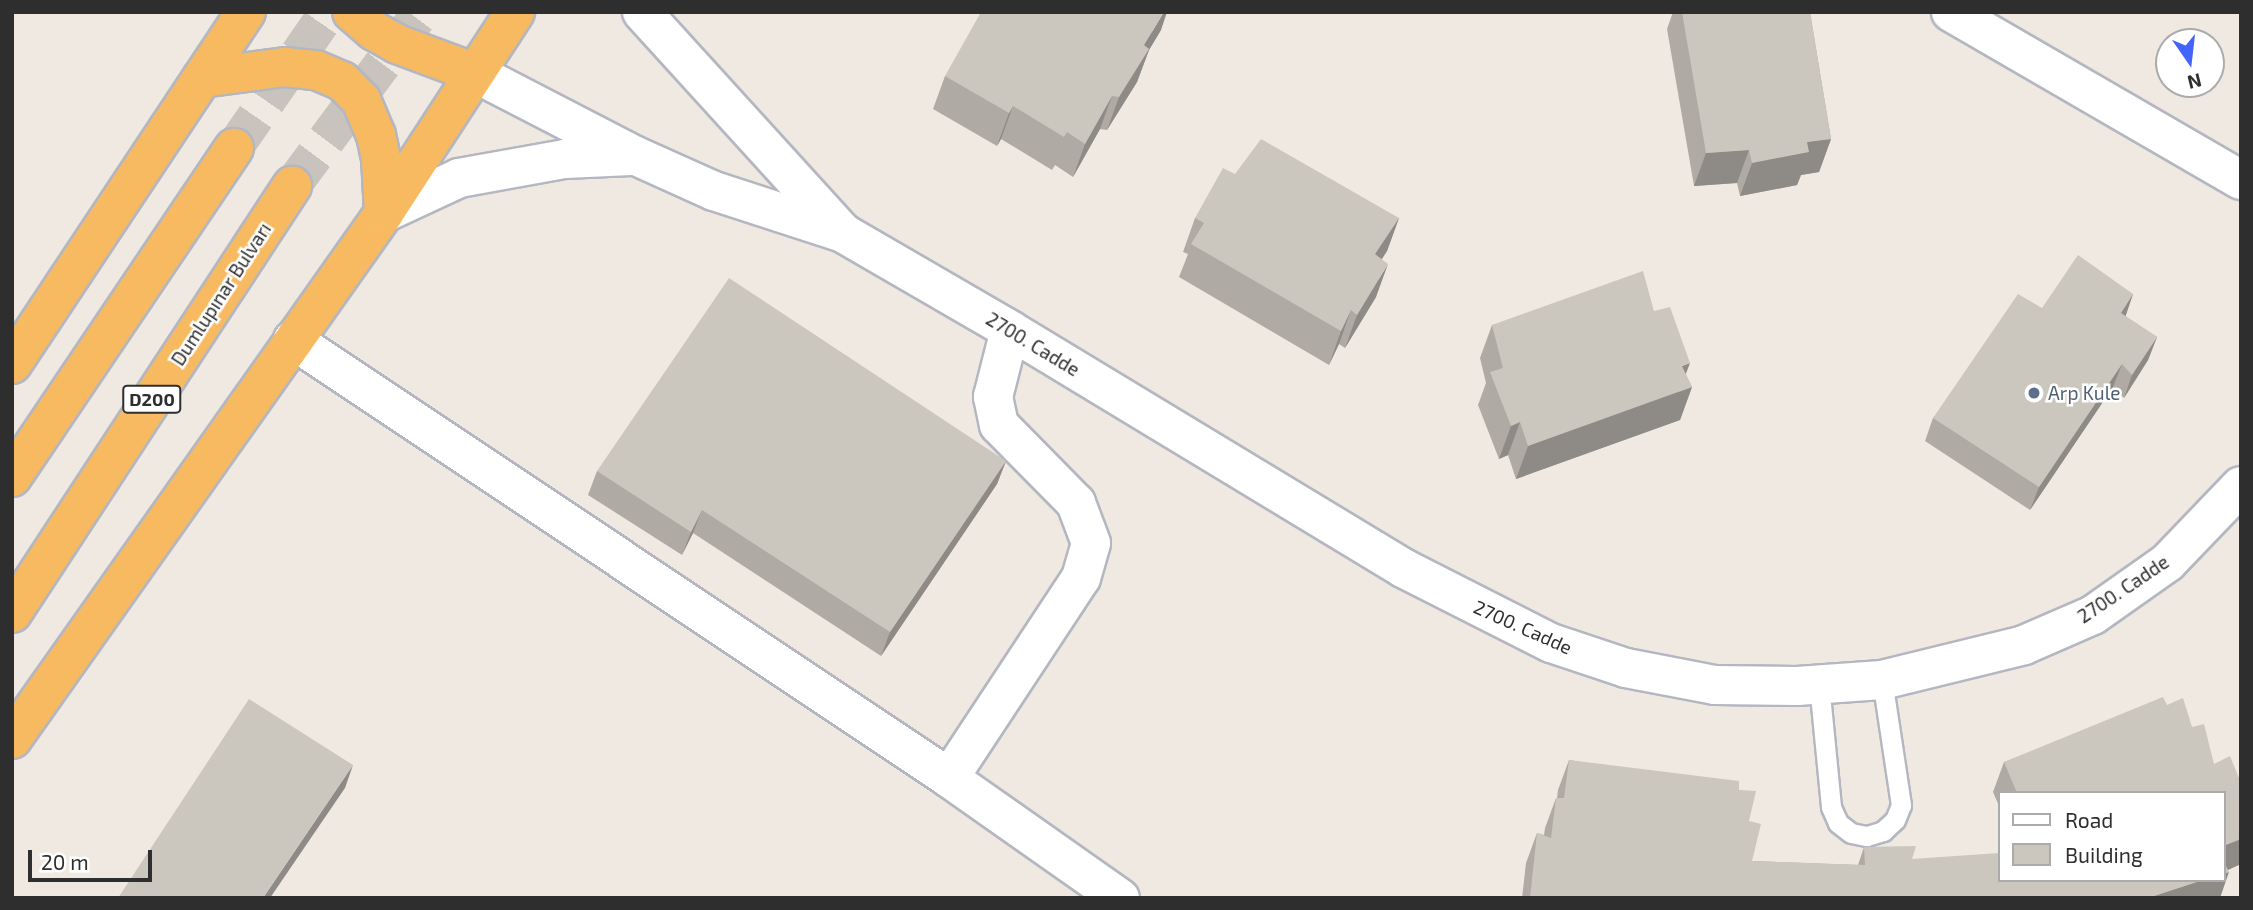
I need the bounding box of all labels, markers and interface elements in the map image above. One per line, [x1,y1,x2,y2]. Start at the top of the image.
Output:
north arrow [2155,28,2225,98]
text: N [2185,69,2204,95]
street label: Dumlupınar Bulvarı [166,218,276,370]
street label: 2700. Cadde [982,307,1084,381]
place label: Arp Kule [2048,382,2121,404]
road number: D200 [122,384,182,414]
marker: Arp Kule [2026,385,2042,401]
street label: 2700. Cadde [2073,550,2173,628]
street label: 2700. Cadde [1470,595,1576,659]
legend [1997,791,2225,882]
text: Road [2065,807,2113,832]
scale bar [32,836,156,880]
text: Building [2065,842,2143,867]
text: 20 m [41,849,89,874]

